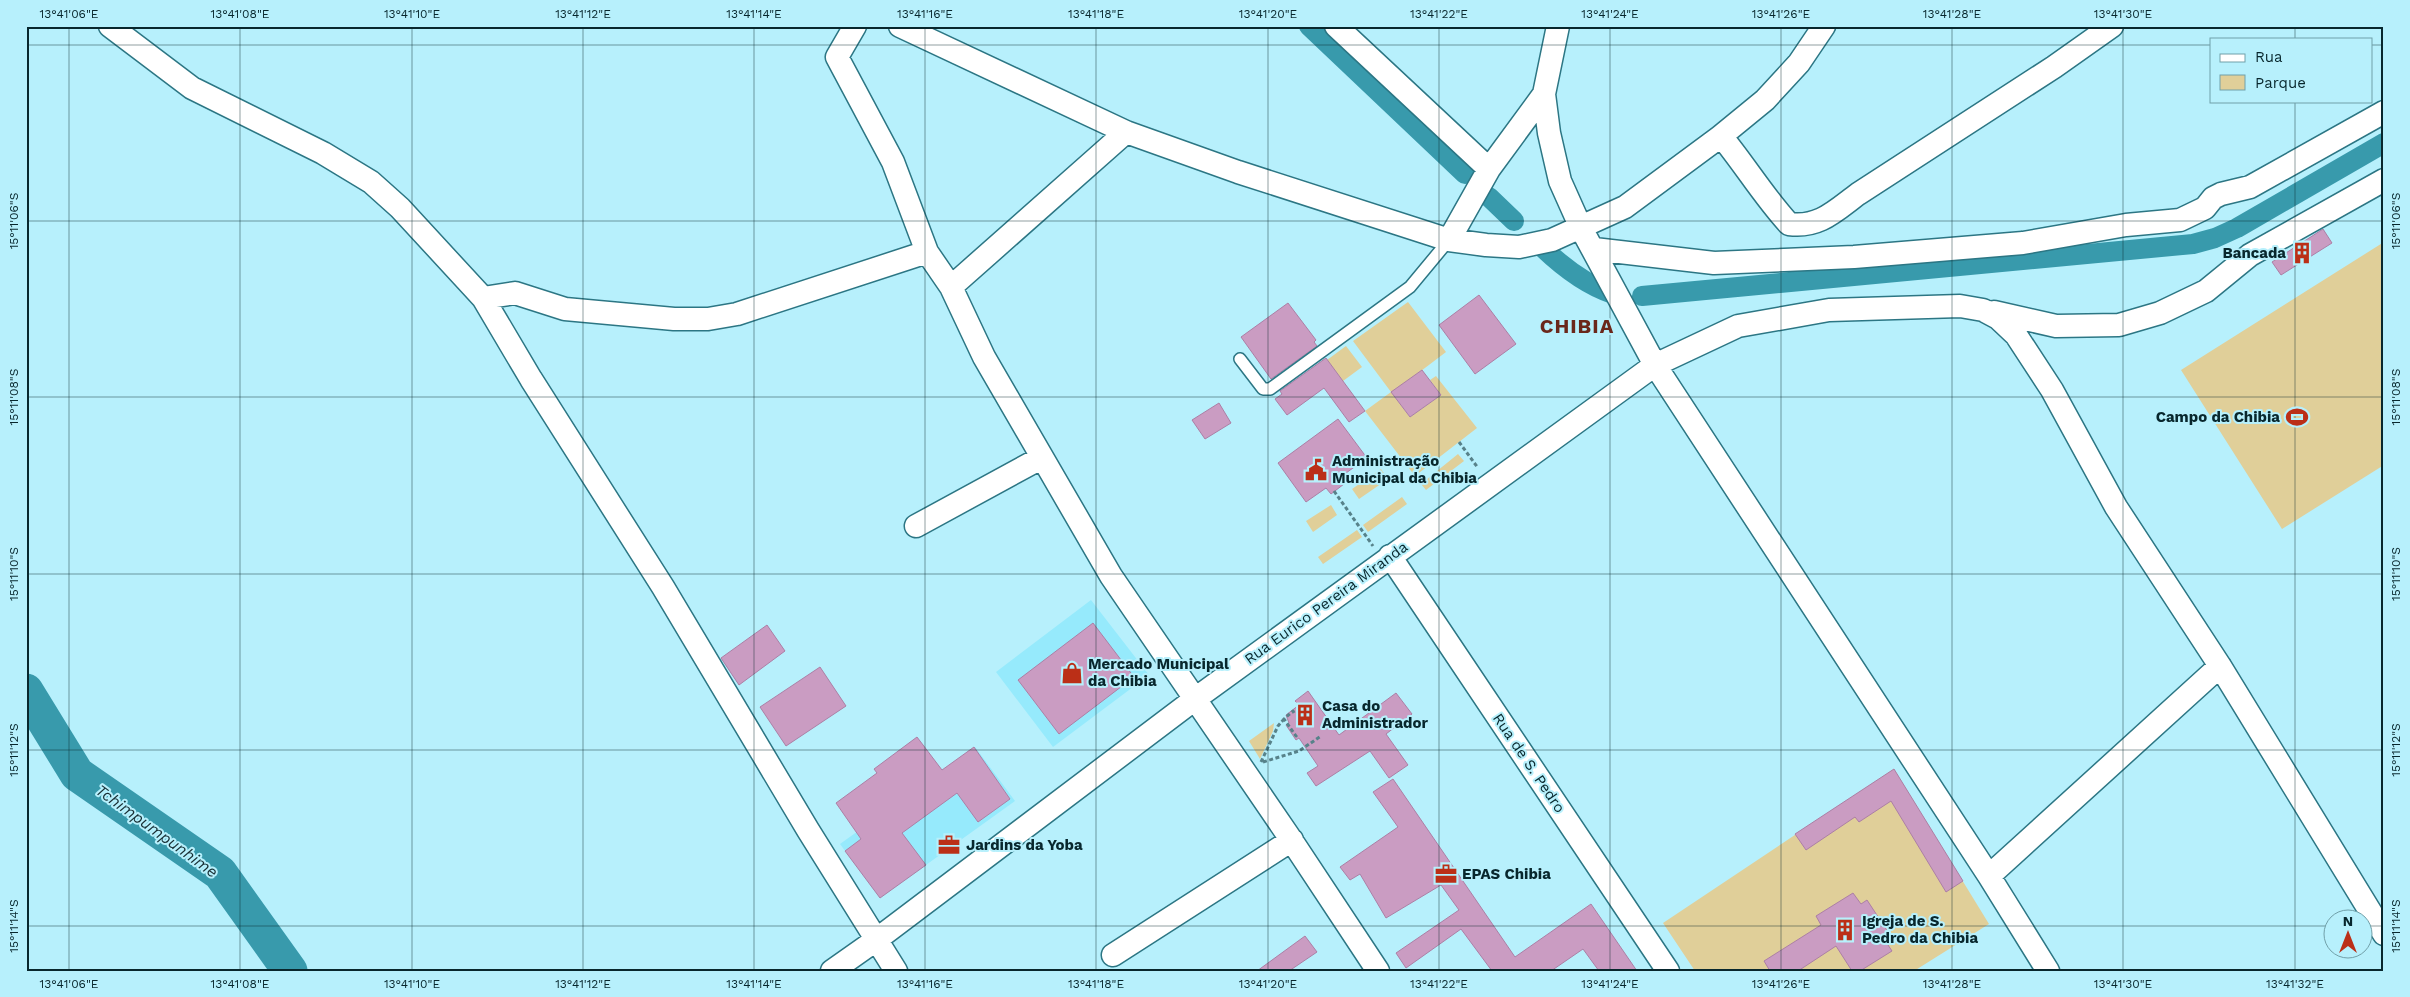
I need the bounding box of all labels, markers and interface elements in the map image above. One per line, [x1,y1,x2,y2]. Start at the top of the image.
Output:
text: 13°41'06"E [40,7,99,21]
text: 13°41'08"E [211,7,270,21]
text: 13°41'10"E [384,7,440,21]
text: 13°41'12"E [555,7,611,21]
text: 13°41'14"E [726,7,782,21]
text: 13°41'16"E [897,7,953,21]
text: 13°41'18"E [1068,7,1124,21]
text: 13°41'20"E [1239,7,1298,21]
text: 13°41'22"E [1410,7,1468,21]
text: 13°41'24"E [1581,7,1639,21]
text: 13°41'26"E [1752,7,1810,21]
text: 13°41'28"E [1923,7,1982,21]
text: 13°41'30"E [2094,7,2153,21]
legend [2210,38,2372,102]
text: Rua [2255,48,2283,66]
text: Parque [2255,74,2306,92]
text: 15°11'06"S [7,193,21,249]
text: 15°11'06"S [2389,193,2403,249]
building icon: Bancada [2289,240,2315,266]
place label: Bancada [2223,244,2286,262]
district label: CHIBIA [1540,314,1614,338]
text: 15°11'08"S [7,369,21,425]
text: 15°11'08"S [2389,369,2403,425]
sports icon: Campo da Chibia [2284,404,2310,430]
place label: Campo da Chibia [2156,408,2280,426]
place label: Administração Municipal da Chibia [1332,452,1477,487]
public building icon: Administração Municipal da Chibia [1303,457,1329,483]
street label: Rua Eurico Pereira Miranda [1241,537,1412,668]
text: 15°11'10"S [7,547,21,601]
text: 15°11'10"S [2389,547,2403,601]
place label: Mercado Municipal da Chibia [1088,655,1229,690]
shop icon: Mercado Municipal da Chibia [1059,660,1085,686]
place label: Casa do Administrador [1322,697,1428,732]
building icon: Casa do Administrador [1292,702,1318,728]
street label: Rua de S. Pedro [1489,710,1569,816]
text: 15°11'12"S [7,723,21,777]
text: 15°11'12"S [2389,723,2403,777]
water label: Tchimpumpunhime [92,780,222,882]
office icon: Jardins da Yoba [936,832,962,858]
place label: Jardins da Yoba [966,836,1083,854]
office icon: EPAS Chibia [1433,861,1459,887]
place label: EPAS Chibia [1462,865,1551,883]
text: 15°11'14"S [7,899,21,953]
text: 15°11'14"S [2389,899,2403,953]
north arrow [2322,910,2372,960]
place label: Igreja de S. Pedro da Chibia [1862,912,1978,947]
text: N [2343,913,2353,929]
building icon: Igreja de S. Pedro da Chibia [1832,917,1858,943]
text: 13°41'06"E [40,977,99,991]
text: 13°41'08"E [211,977,270,991]
text: 13°41'10"E [384,977,440,991]
text: 13°41'12"E [555,977,611,991]
text: 13°41'14"E [726,977,782,991]
text: 13°41'16"E [897,977,953,991]
text: 13°41'18"E [1068,977,1124,991]
text: 13°41'20"E [1239,977,1298,991]
text: 13°41'22"E [1410,977,1468,991]
text: 13°41'24"E [1581,977,1639,991]
text: 13°41'26"E [1752,977,1810,991]
text: 13°41'28"E [1923,977,1982,991]
text: 13°41'30"E [2094,977,2153,991]
text: 13°41'32"E [2266,977,2324,991]

